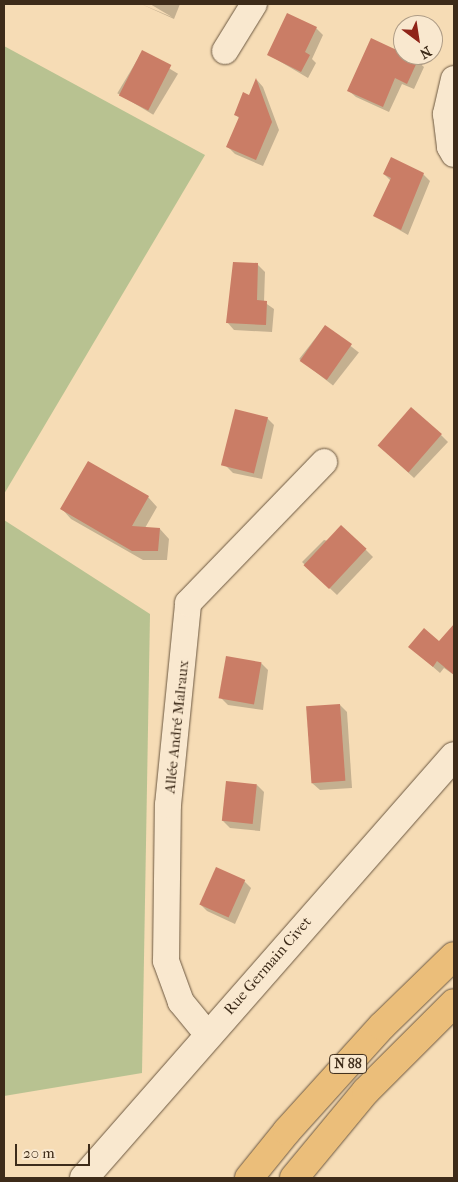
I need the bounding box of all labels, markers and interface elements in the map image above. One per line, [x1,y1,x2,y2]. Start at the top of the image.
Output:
north arrow [393,15,443,65]
text: N [417,42,434,62]
street label: Allée André Malraux [161,660,193,794]
street label: Rue Germain Civet [221,913,315,1019]
road number: N 88 [328,1052,368,1076]
scale bar [18,1134,92,1166]
text: 20 m [23,1144,55,1162]

